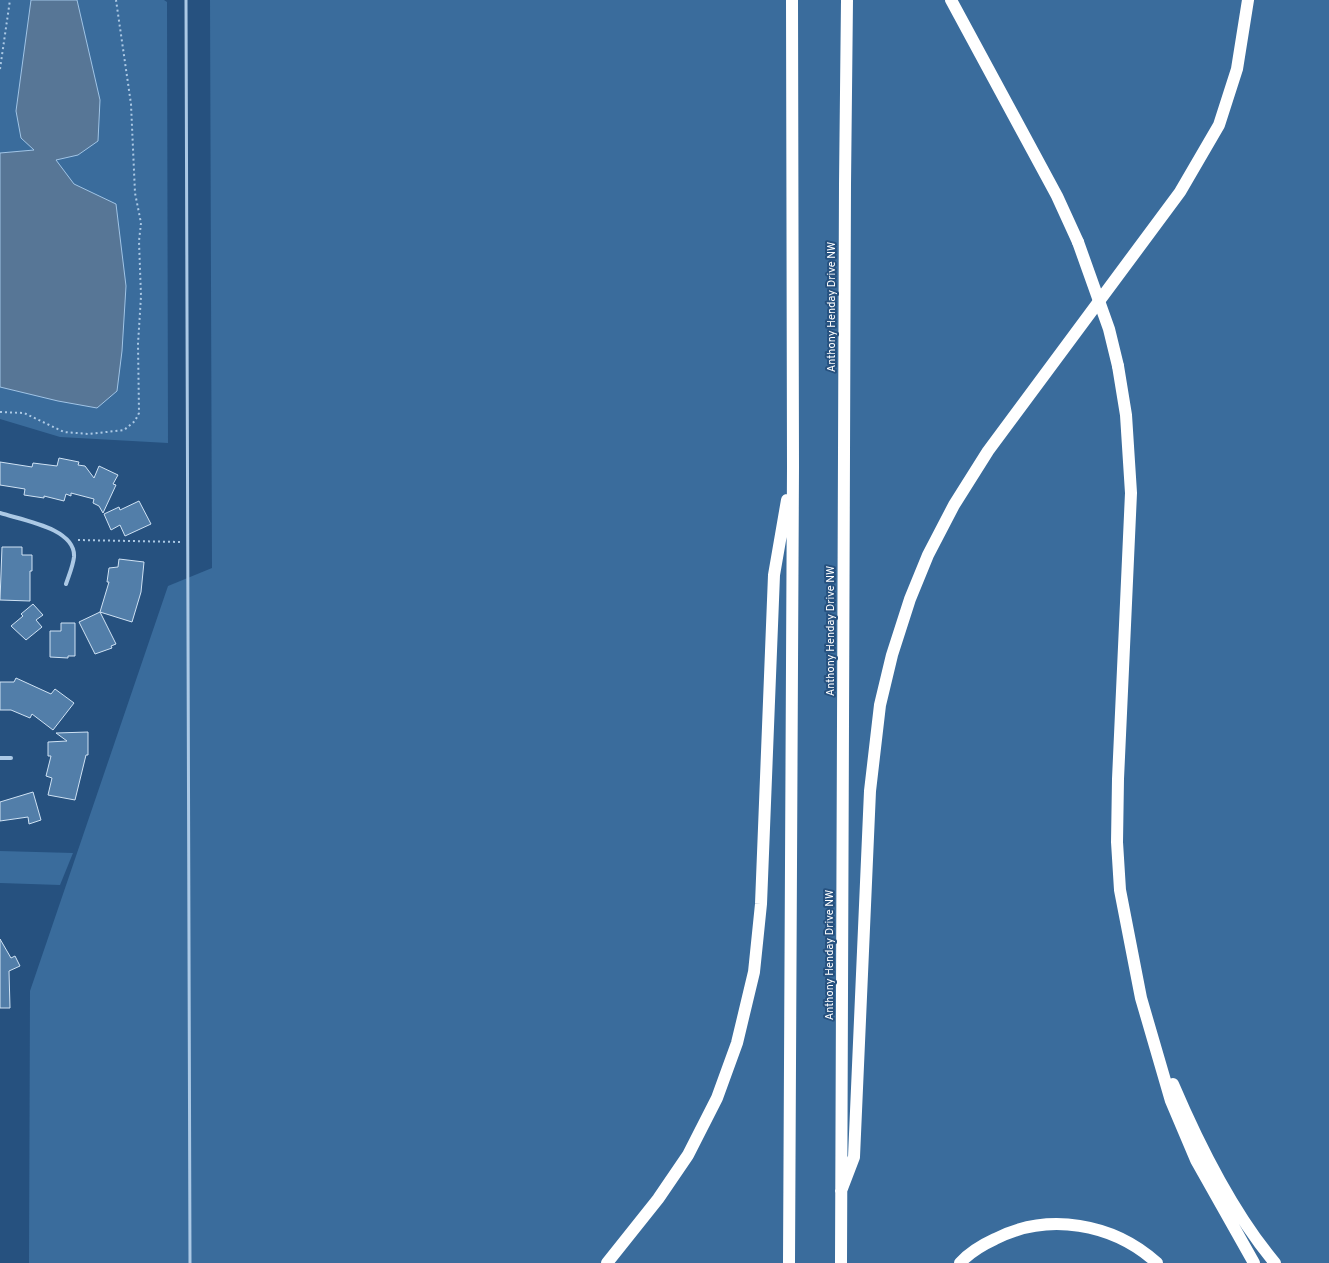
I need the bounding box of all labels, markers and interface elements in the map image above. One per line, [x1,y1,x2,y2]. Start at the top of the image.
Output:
street label: Anthony Henday Drive NW [825,242,839,372]
street label: Anthony Henday Drive NW [824,566,838,696]
street label: Anthony Henday Drive NW [823,890,837,1020]

